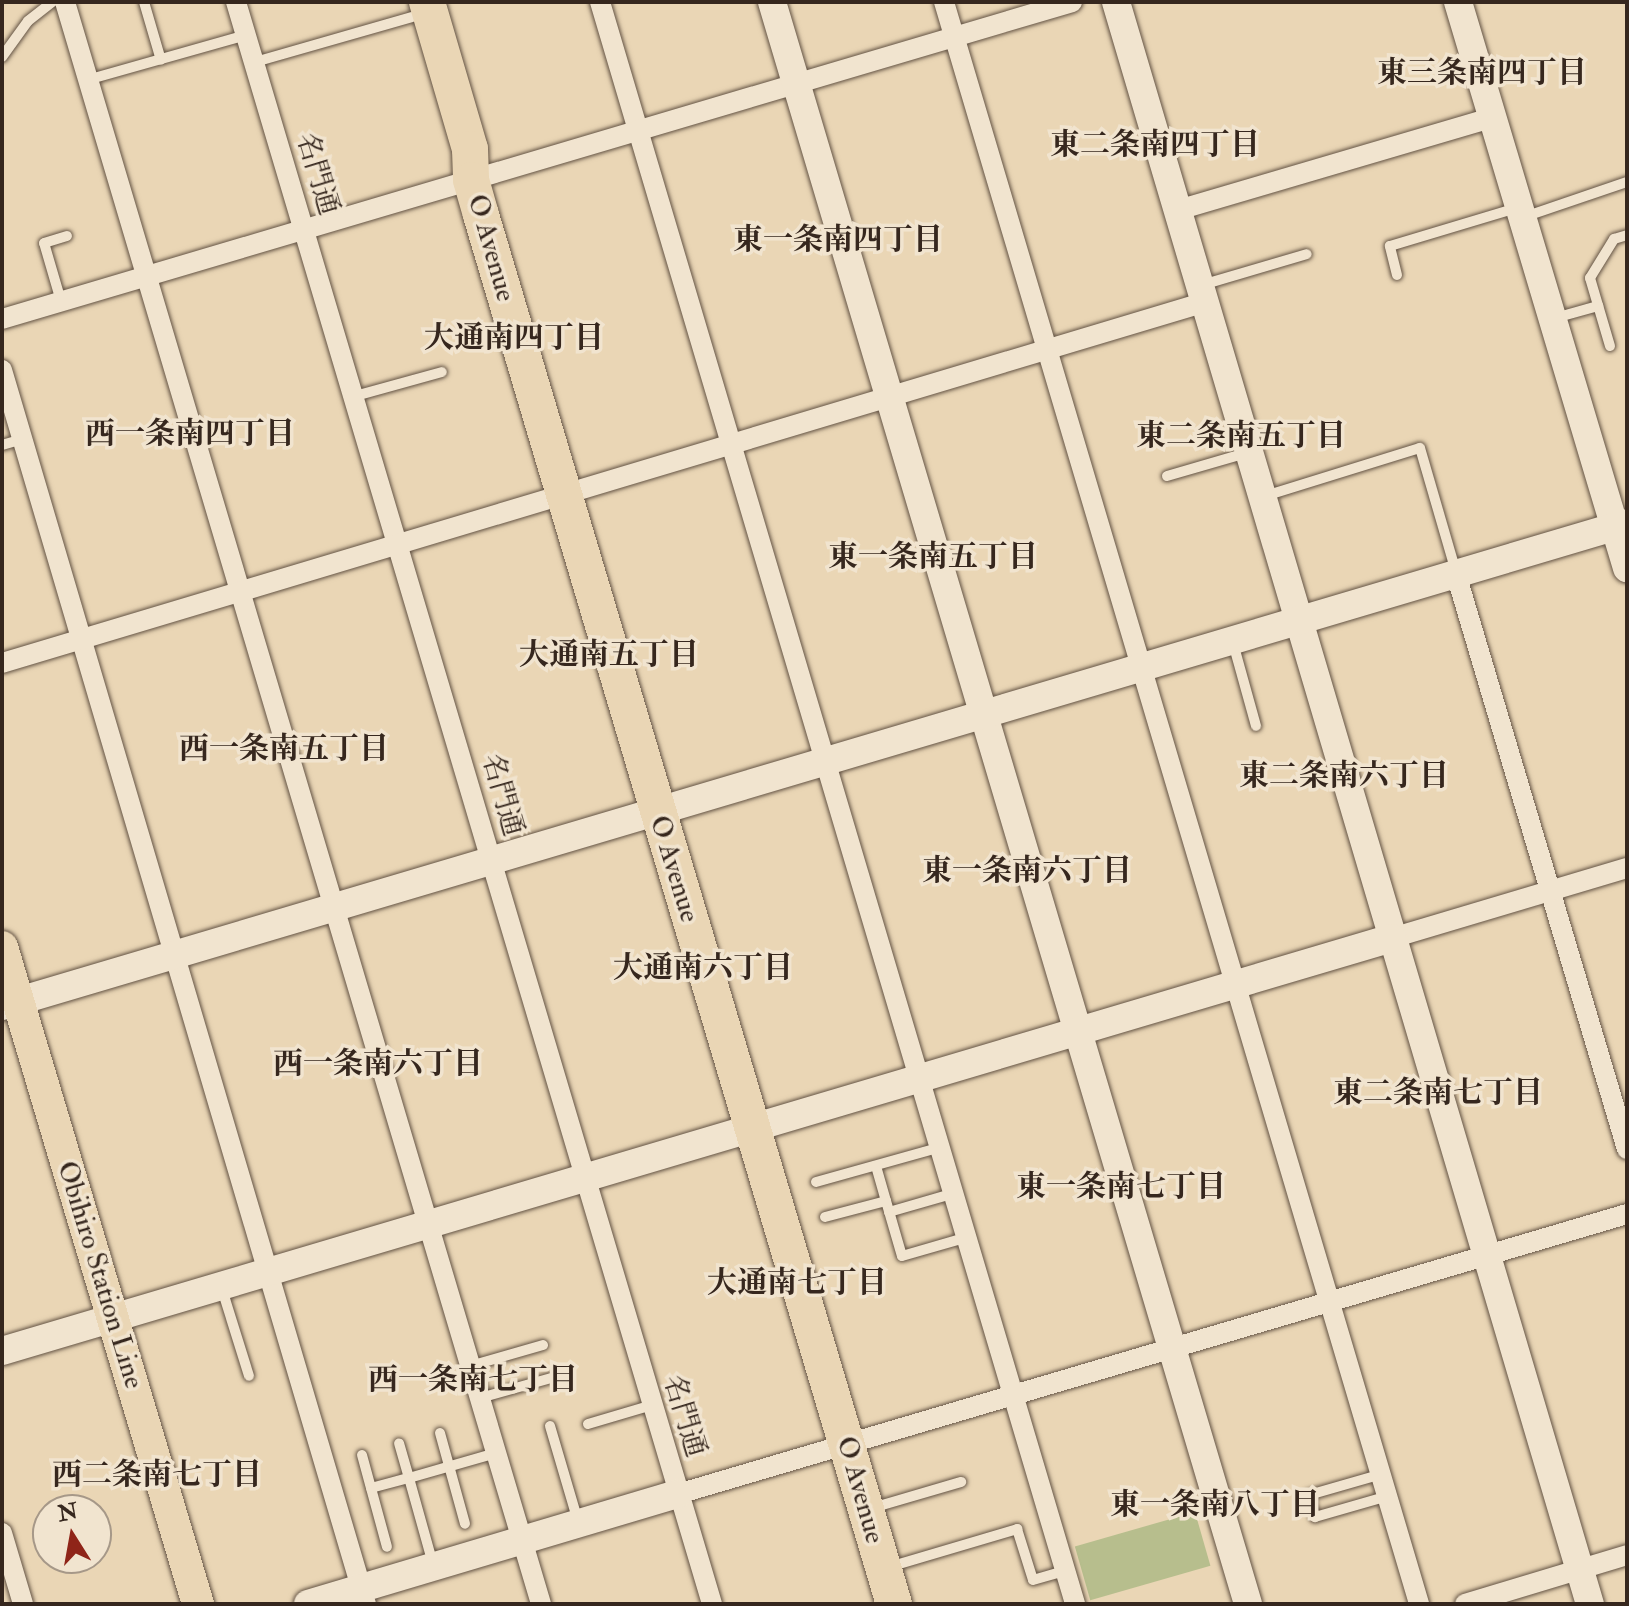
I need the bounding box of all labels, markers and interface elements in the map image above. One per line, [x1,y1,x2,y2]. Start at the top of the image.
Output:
district label: 東三条南四丁目 [1377,55,1587,91]
district label: 東二条南四丁目 [1050,127,1260,163]
street label: 名門通 [289,129,345,219]
street label: O Avenue [460,191,522,305]
district label: 東一条南四丁目 [733,222,943,258]
district label: 大通南四丁目 [424,320,604,356]
district label: 西一条南四丁目 [85,416,295,452]
district label: 東二条南五丁目 [1136,418,1346,454]
district label: 東一条南五丁目 [828,539,1038,575]
district label: 大通南五丁目 [519,637,699,673]
district label: 西一条南五丁目 [179,731,389,767]
street label: 名門通 [474,750,530,840]
district label: 東二条南六丁目 [1239,758,1449,794]
street label: O Avenue [642,812,706,926]
district label: 東一条南六丁目 [922,853,1132,889]
district label: 大通南六丁目 [613,950,793,986]
district label: 西一条南六丁目 [273,1046,483,1082]
district label: 東二条南七丁目 [1333,1075,1543,1111]
street label: Obihiro Station Line [49,1157,151,1393]
district label: 東一条南七丁目 [1016,1169,1226,1205]
district label: 大通南七丁目 [707,1265,887,1301]
district label: 西一条南七丁目 [368,1362,578,1398]
street label: 名門通 [656,1371,712,1461]
street label: O Avenue [829,1433,891,1547]
district label: 西二条南七丁目 [52,1457,262,1493]
district label: 東一条南八丁目 [1110,1487,1320,1523]
north arrow [32,1494,112,1574]
text: N [55,1497,80,1528]

